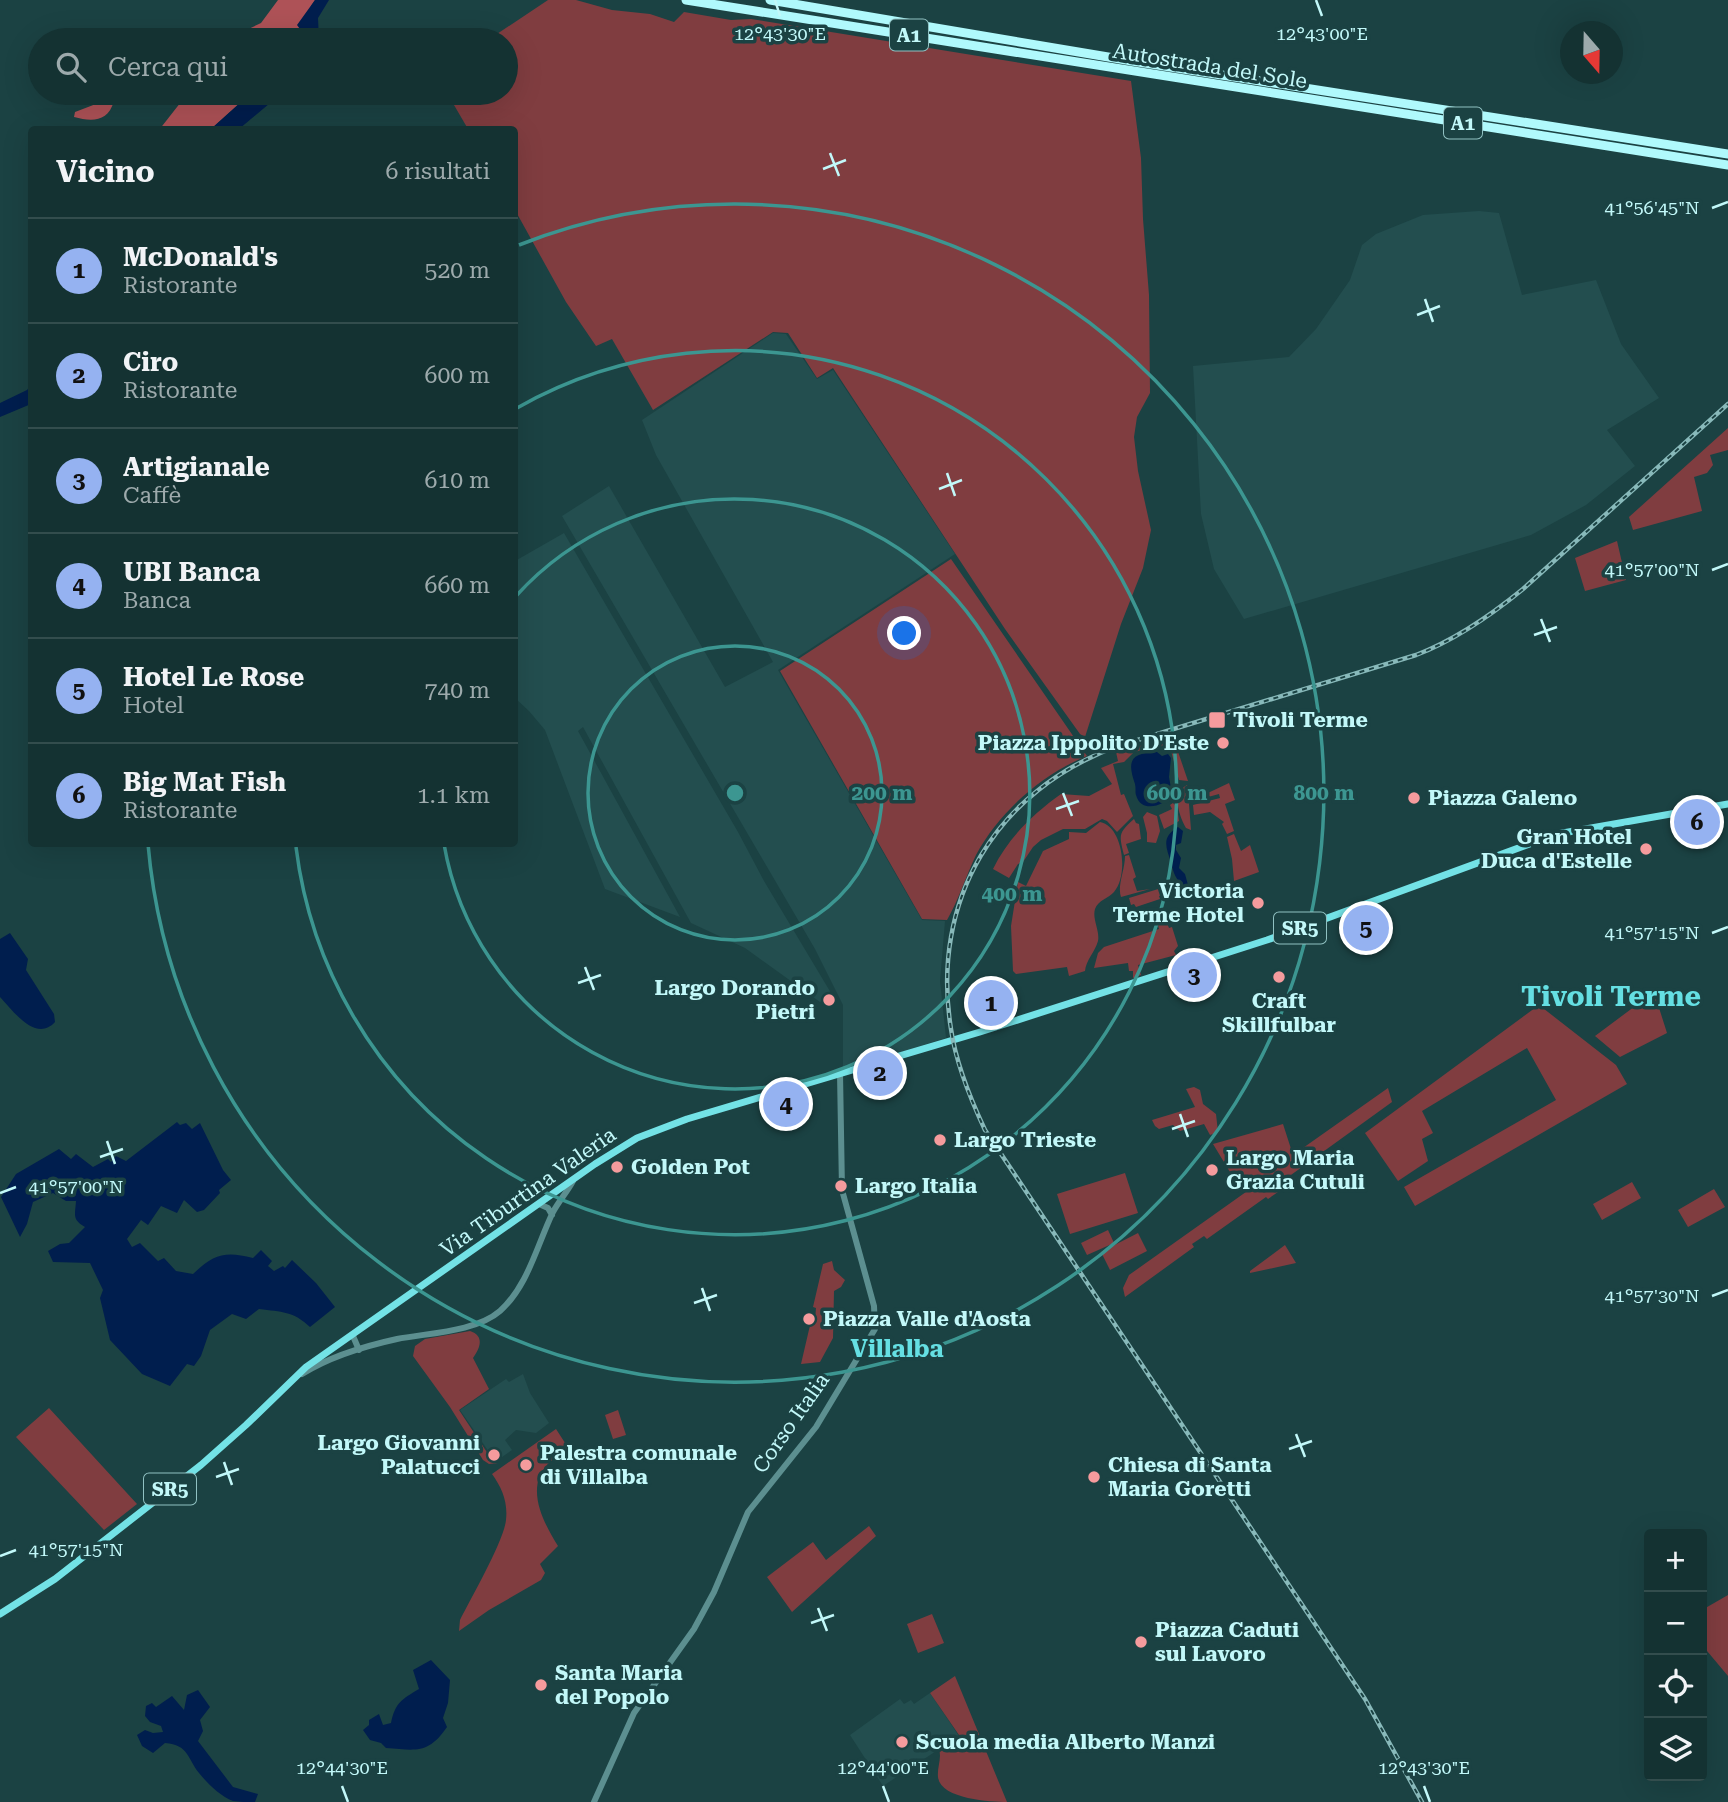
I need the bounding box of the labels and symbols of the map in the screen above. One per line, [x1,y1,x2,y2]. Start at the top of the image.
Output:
road number: A1 [890,20,928,50]
north arrow [1560,21,1623,84]
text: 12°43'30"E [734,23,826,44]
text: 12°43'00"E [1276,23,1368,44]
street label: Autostrada del Sole [1111,39,1309,93]
road number: A1 [1444,108,1482,139]
text: 41°56'45"N [1605,197,1699,218]
text: 41°57'00"N [1605,559,1699,580]
your location [887,616,921,650]
place label: Tivoli Terme [1233,708,1368,732]
marker: Tivoli Terme [1207,710,1227,730]
place label: Piazza Ippolito D'Este [978,731,1209,755]
marker: Piazza Ippolito D'Este [1215,735,1231,751]
centre of rings [723,781,747,805]
text: 200 m [852,781,912,805]
text: 600 m [1147,781,1207,805]
text: 800 m [1294,781,1354,805]
place label: Piazza Galeno [1428,786,1577,810]
marker: Piazza Galeno [1406,790,1422,806]
pin: 6 [1674,796,1720,848]
place label: Gran Hotel Duca d'Estelle [1481,825,1632,873]
marker: Gran Hotel Duca d'Estelle [1638,841,1654,857]
place label: Victoria Terme Hotel [1112,879,1245,927]
text: 400 m [982,882,1042,906]
marker: Victoria Terme Hotel [1250,895,1266,911]
pin: 5 [1343,902,1389,954]
road number: SR5 [1274,912,1326,944]
text: 41°57'15"N [1605,922,1699,943]
pin: 3 [1171,949,1217,1001]
marker: Craft Skillfulbar [1271,969,1287,985]
place label: Largo Dorando Pietri [654,976,815,1024]
pin: 1 [968,977,1014,1029]
district label: Tivoli Terme [1521,980,1701,1013]
place label: Craft Skillfulbar [1222,989,1336,1037]
marker: Largo Dorando Pietri [821,992,837,1008]
pin: 2 [857,1047,903,1099]
pin: 4 [763,1078,809,1130]
street label: Via Tiburtina Valeria [436,1122,621,1262]
place label: Largo Trieste [954,1128,1096,1152]
marker: Largo Trieste [932,1132,948,1148]
place label: Largo Maria Grazia Cutuli [1226,1146,1365,1194]
place label: Golden Pot [631,1155,750,1179]
marker: Golden Pot [609,1159,625,1175]
marker: Largo Maria Grazia Cutuli [1204,1162,1220,1178]
place label: Largo Italia [855,1174,978,1198]
text: 41°57'00"N [29,1176,123,1197]
marker: Largo Italia [833,1178,849,1194]
text: 41°57'30"N [1605,1285,1699,1306]
place label: Piazza Valle d'Aosta [823,1307,1032,1331]
marker: Piazza Valle d'Aosta [801,1311,817,1327]
district label: Villalba [850,1335,944,1363]
street label: Corso Italia [748,1368,835,1478]
place label: Largo Giovanni Palatucci [318,1431,480,1479]
place label: Palestra comunale di Villalba [540,1441,737,1489]
marker: Largo Giovanni Palatucci [486,1447,502,1463]
place label: Chiesa di Santa Maria Goretti [1108,1453,1272,1501]
marker: Palestra comunale di Villalba [518,1457,534,1473]
marker: Chiesa di Santa Maria Goretti [1086,1469,1102,1485]
road number: SR5 [144,1474,196,1504]
text: 41°57'15"N [29,1539,123,1560]
place label: Piazza Caduti sul Lavoro [1155,1618,1299,1666]
marker: Piazza Caduti sul Lavoro [1133,1634,1149,1650]
place label: Santa Maria del Popolo [555,1661,683,1709]
marker: Santa Maria del Popolo [533,1677,549,1693]
place label: Scuola media Alberto Manzi [916,1730,1215,1754]
marker: Scuola media Alberto Manzi [894,1734,910,1750]
text: 12°44'30"E [296,1757,388,1778]
text: 12°44'00"E [837,1757,929,1778]
text: 12°43'30"E [1378,1757,1470,1778]

